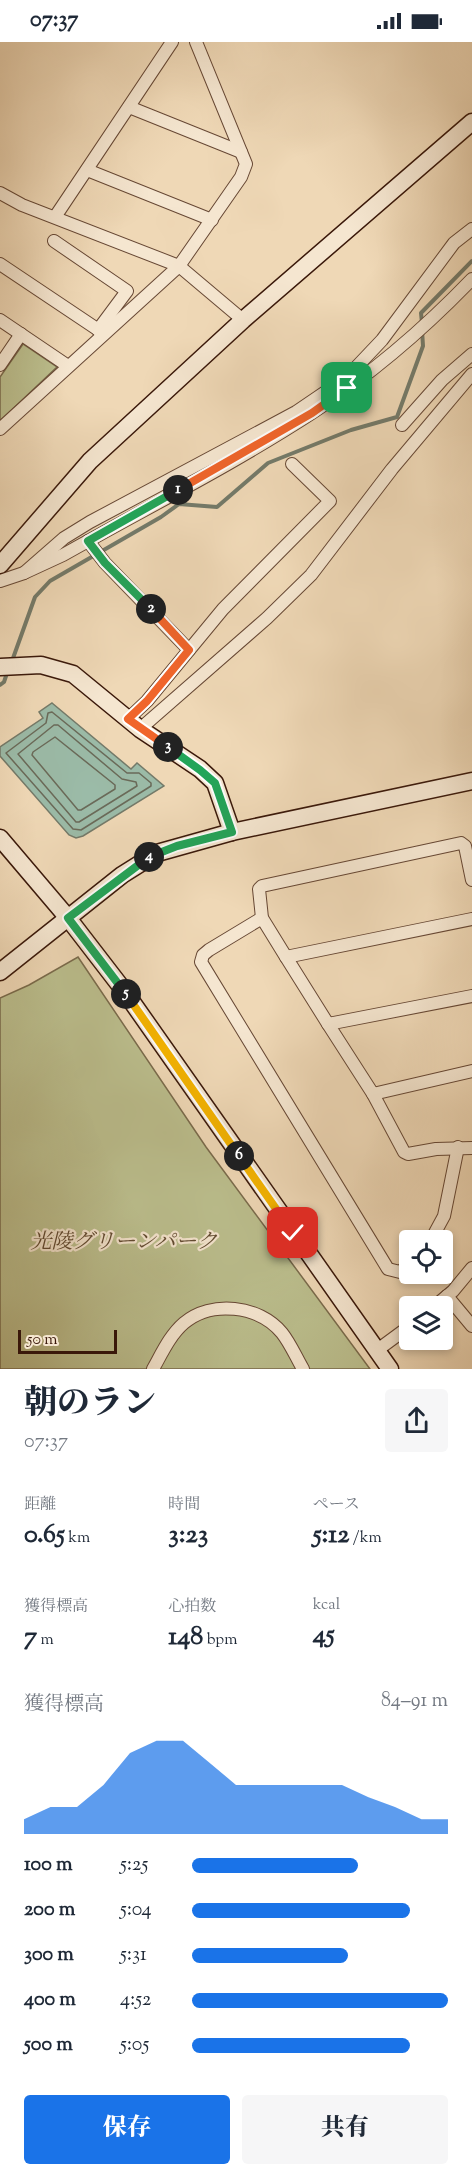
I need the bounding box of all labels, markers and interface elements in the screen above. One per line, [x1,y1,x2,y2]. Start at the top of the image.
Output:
text: 07:37 [30,5,78,37]
pin [321,362,372,413]
icon: arrive [330,371,363,404]
pin: 1 [163,475,193,505]
text: 1 [175,478,181,501]
pin: 2 [136,594,166,624]
text: 2 [147,597,155,620]
pin: 3 [153,732,183,762]
text: 3 [165,735,171,758]
pin: 4 [134,842,164,872]
text: 4 [145,845,153,868]
pin: 5 [111,979,141,1009]
text: 5 [123,982,129,1005]
pin: 6 [224,1141,254,1171]
text: 6 [235,1144,243,1167]
pin [267,1207,318,1258]
icon: check [276,1216,309,1249]
park label: 光陵グリーンパーク [30,1228,218,1258]
map controls [399,1230,453,1350]
button: locate [399,1230,453,1284]
button: layers [399,1296,453,1350]
scale bar [18,1327,117,1354]
text: 50 m [27,1329,58,1352]
text: 朝のラン [24,1381,156,1429]
button: share [385,1389,448,1452]
text: 07:37 [24,1428,68,1457]
text: 距離 [24,1494,56,1517]
text: 時間 [168,1494,200,1517]
text: ペース [313,1494,360,1517]
text: 0.65 [24,1517,65,1554]
text: 3:23 [168,1517,208,1554]
text: 5:12 [313,1517,349,1554]
text: km [65,1527,90,1550]
text: /km [349,1527,382,1550]
text: kcal [313,1594,340,1617]
text: 獲得標高 [24,1596,88,1619]
text: 心拍数 [168,1596,216,1619]
text: 45 [313,1617,335,1654]
text: 7 [24,1619,37,1656]
text: 148 [168,1619,203,1656]
text: m [37,1629,54,1652]
text: bpm [203,1629,237,1652]
text: 84–91 m [381,1687,448,1716]
text: 獲得標高 [24,1691,104,1720]
text: 100 m [24,1851,73,1880]
text: 5:25 [120,1851,148,1880]
text: 200 m [24,1896,75,1925]
text: 5:04 [120,1896,152,1925]
text: 300 m [24,1941,74,1970]
text: 5:31 [120,1941,147,1970]
text: 400 m [24,1986,76,2015]
text: 4:52 [120,1986,151,2015]
text: 500 m [24,2031,73,2060]
text: 5:05 [120,2031,149,2060]
button: 保存 [24,2095,230,2164]
button: 共有 [242,2095,448,2164]

